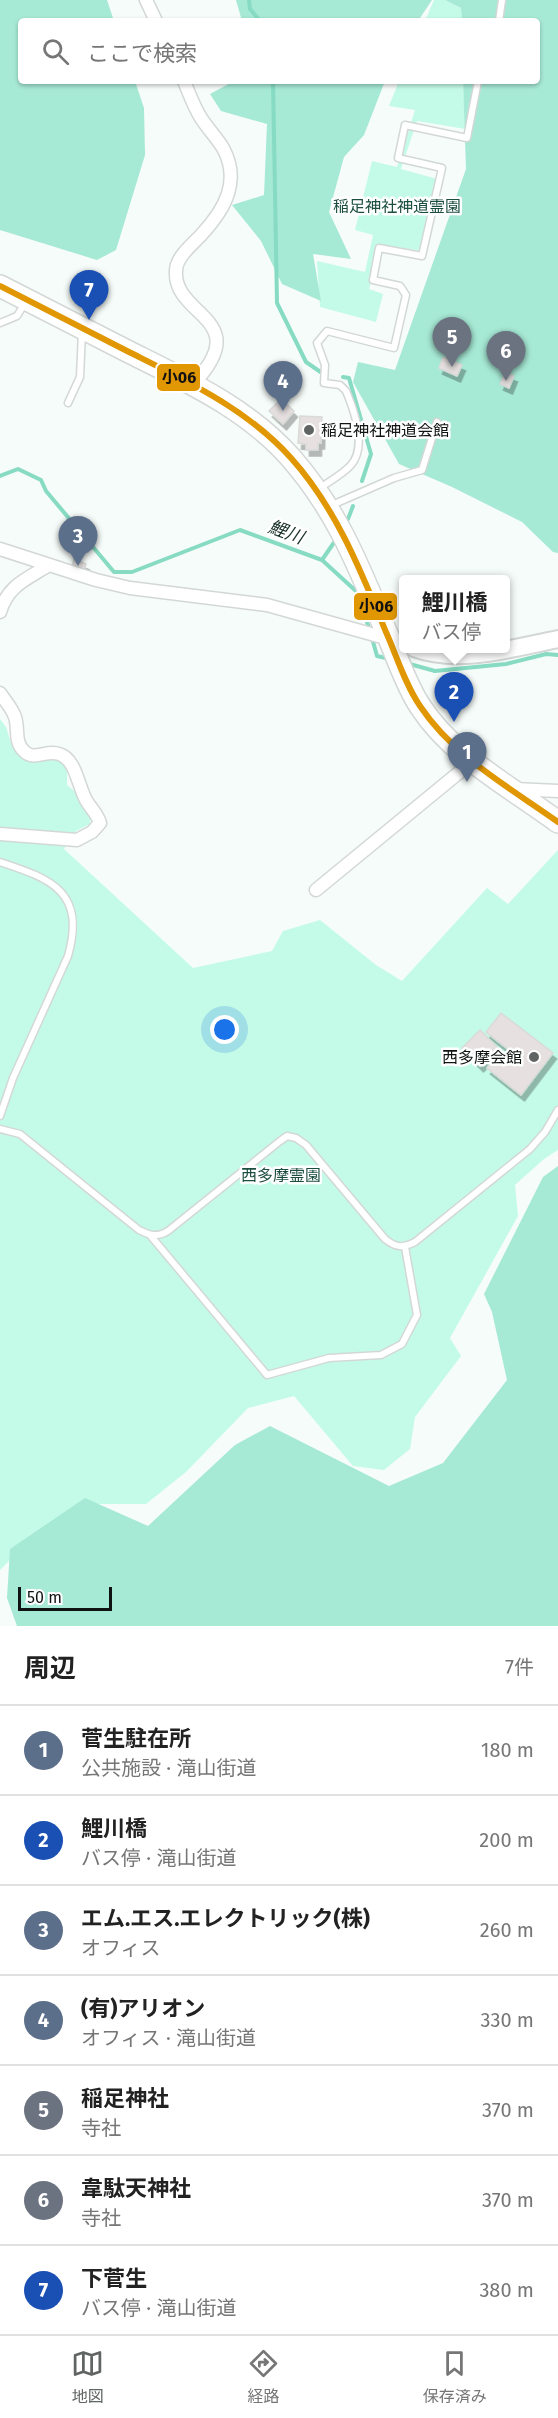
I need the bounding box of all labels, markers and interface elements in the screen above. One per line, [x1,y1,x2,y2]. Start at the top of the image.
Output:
search box [18,18,540,84]
icon: search [39,35,72,68]
text: ここで検索 [87,40,197,67]
park label: 稲足神社神道霊園 [333,197,461,216]
pin: 7 [70,270,109,320]
pin: 5 [432,318,472,367]
pin: 6 [486,332,526,381]
pin: 4 [264,362,302,411]
line badge: 小06 [156,363,201,392]
text: 小06 [162,368,196,387]
place label: 稲足神社神道会館 [321,421,449,440]
marker: 稲足神社神道会館 [302,423,316,437]
pin: 3 [58,516,98,566]
water label: 鯉川 [265,516,309,549]
popup [399,575,510,653]
text: 鯉川橋 [421,589,488,616]
line badge: 小06 [353,592,398,621]
text: 小06 [359,597,393,616]
text: バス停 [421,620,481,644]
pin: 2 [434,672,474,722]
pin: 1 [448,732,486,782]
your location [210,1015,239,1044]
place label: 西多摩会館 [442,1048,522,1067]
marker: 西多摩会館 [527,1050,541,1064]
park label: 西多摩霊園 [241,1166,321,1185]
scale bar [18,1584,112,1612]
text: 50 m [27,1588,62,1607]
text: 周辺 [24,1653,76,1684]
text: 7件 [505,1655,534,1679]
text: 菅生駐在所 [81,1725,191,1752]
text: 1 [39,1738,48,1762]
text: 180 m [481,1738,534,1762]
text: 公共施設 · 滝山街道 [81,1756,256,1780]
text: 鯉川橋 [81,1815,147,1842]
text: 2 [38,1828,49,1852]
text: 200 m [479,1828,534,1852]
text: バス停 · 滝山街道 [81,1846,236,1870]
text: エム.エス.エレクトリック(株) [81,1905,370,1932]
text: 3 [38,1918,49,1942]
text: 260 m [480,1918,534,1942]
text: オフィス [81,1936,161,1960]
text: (有)アリオン [81,1995,205,2022]
text: 4 [38,2008,49,2032]
text: 330 m [480,2008,534,2032]
text: オフィス · 滝山街道 [81,2026,256,2050]
text: 稲足神社 [81,2085,169,2112]
text: 5 [38,2098,49,2122]
text: 370 m [482,2098,534,2122]
text: 寺社 [81,2116,121,2140]
text: 韋駄天神社 [81,2175,191,2202]
text: 6 [38,2188,49,2212]
text: 370 m [482,2188,534,2212]
text: 寺社 [81,2206,121,2230]
text: 下菅生 [81,2265,147,2292]
text: 7 [39,2278,48,2302]
text: 380 m [479,2278,534,2302]
text: バス停 · 滝山街道 [81,2296,236,2320]
tab: 地図 [71,2347,104,2407]
tab: 経路 [247,2347,280,2407]
tab: 保存済み [423,2347,487,2407]

